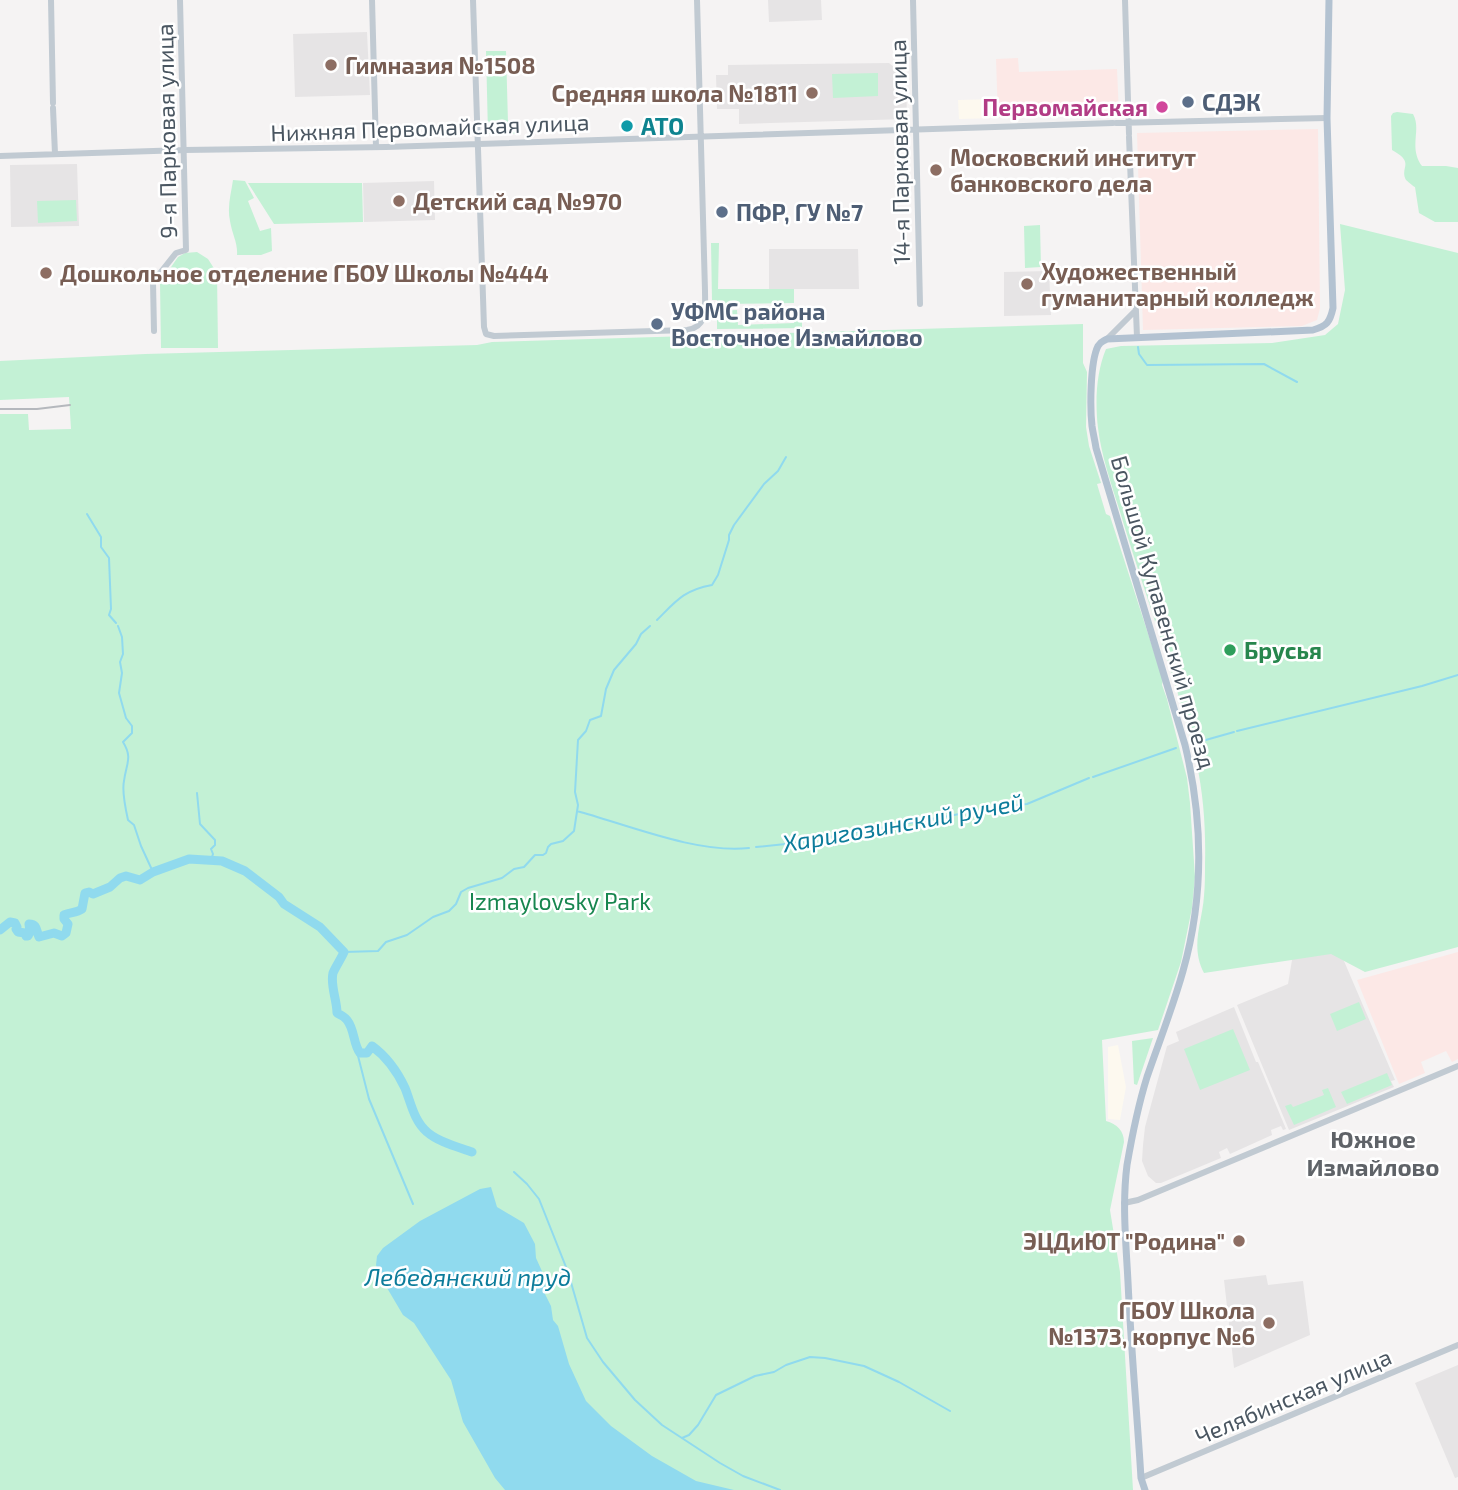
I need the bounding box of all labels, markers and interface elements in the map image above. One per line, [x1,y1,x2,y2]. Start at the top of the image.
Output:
street label: 9-я Парковая улица [150,23,183,239]
street label: 14-я Парковая улица [883,39,916,265]
place label: Гимназия №1508 [345,51,535,79]
marker: Гимназия №1508 [323,57,339,73]
place label: Средняя школа №1811 [551,79,798,107]
marker: Средняя школа №1811 [804,85,820,101]
place label: СДЭК [1202,88,1261,116]
place label: Первомайская [982,93,1148,121]
marker: СДЭК [1180,94,1196,110]
marker: Первомайская [1154,99,1170,115]
street label: Нижняя Первомайская улица [270,107,590,148]
place label: АТО [641,112,684,140]
marker: АТО [619,118,635,134]
place label: Московский институт банковского дела [950,143,1196,197]
marker: Московский институт банковского дела [928,162,944,178]
place label: Детский сад №970 [413,187,622,215]
marker: Детский сад №970 [391,193,407,209]
place label: ПФР, ГУ №7 [736,198,863,226]
marker: ПФР, ГУ №7 [714,204,730,220]
place label: Художественный гуманитарный колледж [1041,257,1314,311]
place label: Дошкольное отделение ГБОУ Школы №444 [60,259,549,287]
marker: Дошкольное отделение ГБОУ Школы №444 [38,265,54,281]
marker: Художественный гуманитарный колледж [1019,276,1035,292]
place label: УФМС района Восточное Измайлово [671,297,923,351]
marker: УФМС района Восточное Измайлово [649,316,665,332]
street label: Большой Купавенский проезд [1105,452,1222,772]
place label: Брусья [1244,636,1322,664]
marker: Брусья [1222,642,1238,658]
water label: Харигозинский ручей [779,786,1026,858]
park label: Izmaylovsky Park [469,887,651,915]
district label: Южное Измайлово [1306,1124,1440,1181]
place label: ЭЦДиЮТ "Родина" [1023,1227,1225,1255]
marker: ЭЦДиЮТ "Родина" [1231,1233,1247,1249]
water label: Лебедянский пруд [364,1262,571,1291]
place label: ГБОУ Школа №1373, корпус №6 [1048,1296,1255,1350]
marker: ГБОУ Школа №1373, корпус №6 [1261,1315,1277,1331]
street label: Челябинская улица [1191,1342,1396,1451]

